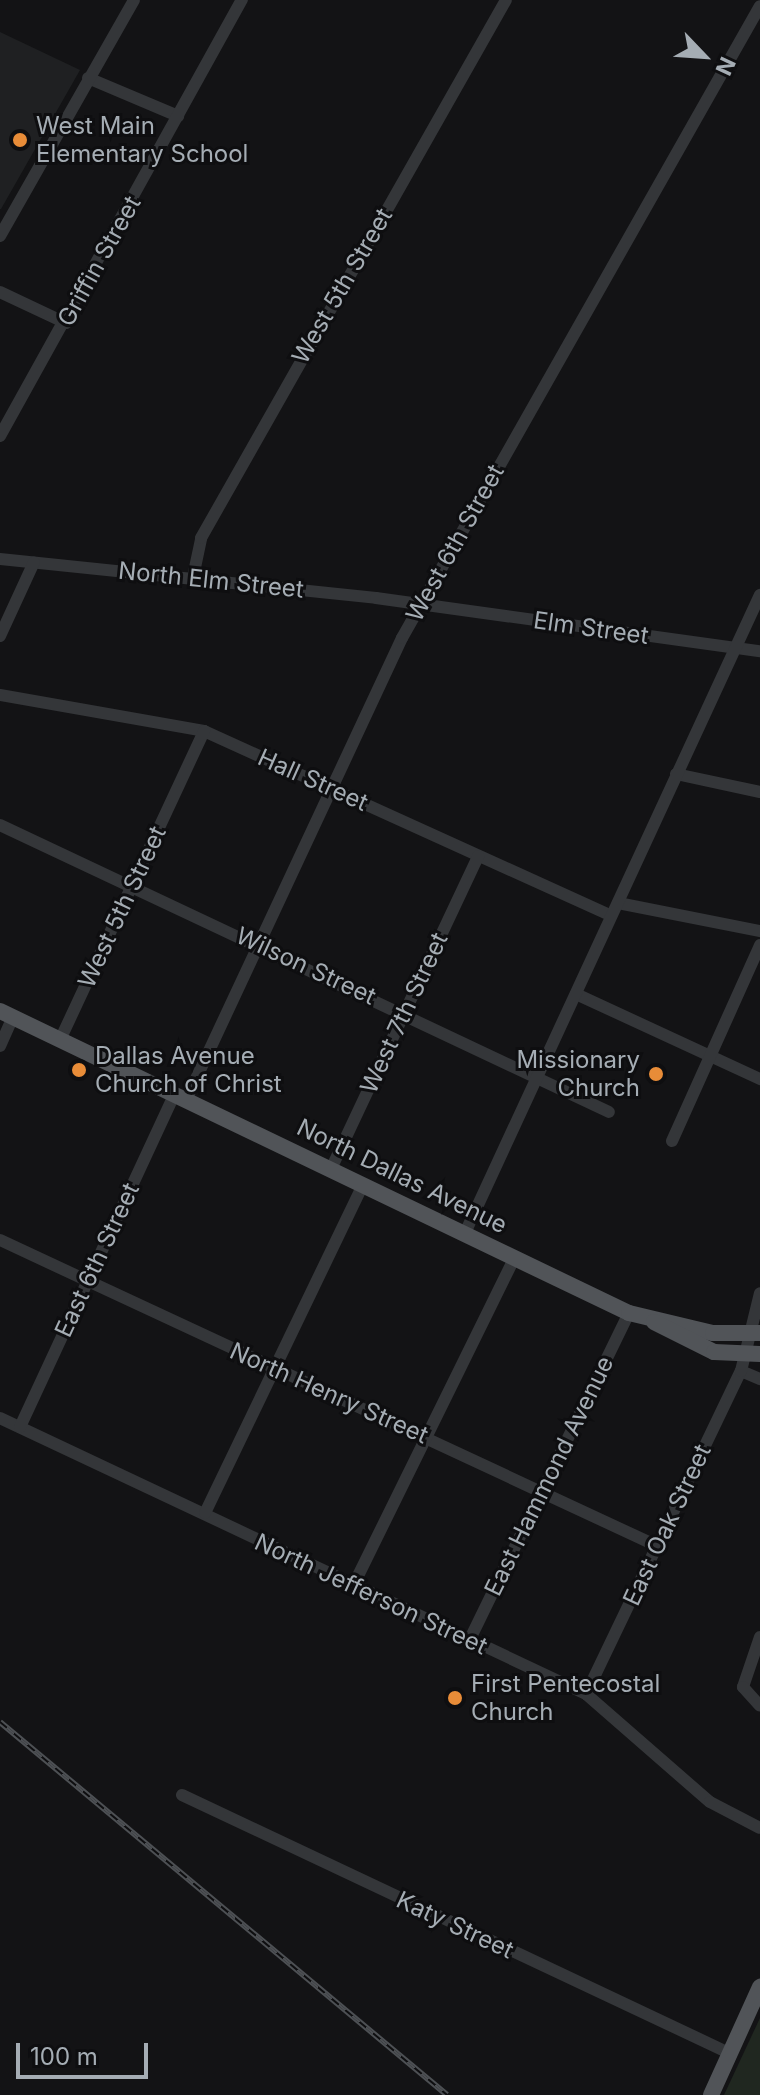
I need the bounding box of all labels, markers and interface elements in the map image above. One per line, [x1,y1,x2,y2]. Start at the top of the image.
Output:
north arrow [664,16,744,96]
text: N [710,53,741,79]
place label: West Main Elementary School [36,112,248,168]
marker: West Main Elementary School [11,131,29,149]
street label: Griffin Street [51,191,147,331]
street label: West 5th Street [286,203,398,369]
street label: West 6th Street [400,459,510,627]
street label: North Elm Street [117,556,305,604]
street label: Elm Street [532,606,650,650]
street label: Hall Street [254,743,372,817]
street label: West 5th Street [72,822,172,992]
street label: Wilson Street [231,921,381,1011]
street label: West 7th Street [354,928,454,1098]
place label: Dallas Avenue Church of Christ [95,1042,282,1098]
place label: Missionary Church [516,1046,640,1102]
marker: Dallas Avenue Church of Christ [70,1061,88,1079]
marker: Missionary Church [647,1065,665,1083]
street label: North Dallas Avenue [292,1113,512,1239]
street label: East 6th Street [49,1178,145,1342]
street label: North Henry Street [225,1336,433,1450]
street label: East Hammond Avenue [478,1352,620,1600]
street label: East Oak Street [617,1440,717,1610]
street label: North Jefferson Street [250,1527,492,1661]
place label: First Pentecostal Church [471,1670,660,1726]
marker: First Pentecostal Church [446,1689,464,1707]
street label: Katy Street [392,1885,518,1965]
scale bar [20,2027,152,2077]
text: 100 m [30,2042,98,2071]

